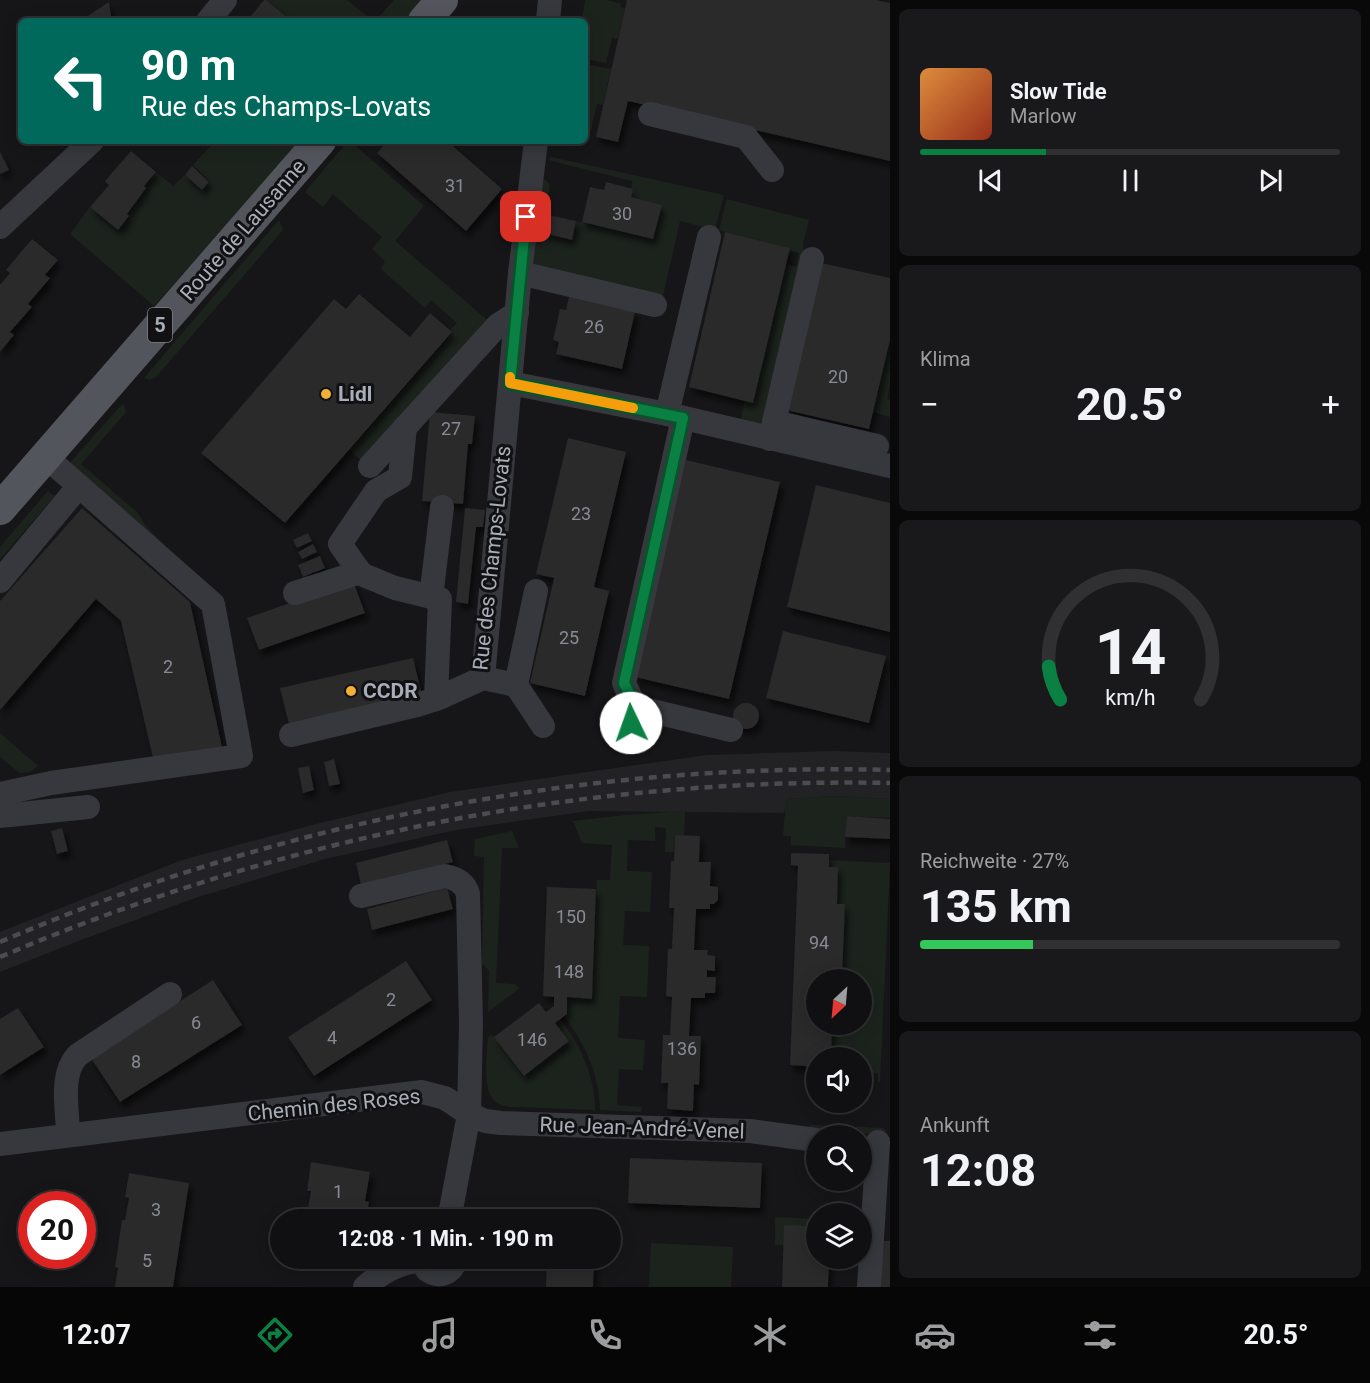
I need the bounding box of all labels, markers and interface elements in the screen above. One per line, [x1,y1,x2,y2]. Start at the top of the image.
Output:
text: 90 m [141,41,236,90]
icon: left [42,42,120,120]
text: Slow Tide [1010,79,1107,104]
text: Rue des Champs-Lovats [141,91,431,123]
text: Marlow [1010,104,1076,128]
street label: Route de Lausanne [175,155,311,305]
icon: previous [974,164,1007,197]
icon: pause [1114,164,1147,197]
icon: next [1254,164,1287,197]
house number: 31 [445,175,465,196]
pin [500,191,551,242]
icon: arrive [509,200,542,233]
house number: 30 [612,203,632,224]
road number: 5 [148,308,172,342]
house number: 26 [584,316,604,337]
text: Klima [920,347,971,371]
house number: 20 [828,366,848,387]
text: 20.5° [1076,378,1184,431]
place label: Lidl [338,382,372,406]
text: − [920,385,939,424]
text: + [1321,385,1340,424]
marker: Lidl [319,387,333,401]
house number: 27 [441,418,461,439]
street label: Rue des Champs-Lovats [468,445,516,671]
house number: 23 [571,503,591,524]
text: 14 [1094,617,1166,690]
house number: 25 [559,627,579,648]
house number: 2 [163,656,173,677]
place label: CCDR [363,679,418,703]
marker: CCDR [344,684,358,698]
text: km/h [1105,686,1155,711]
position arrow [599,691,663,755]
text: Reichweite · 27% [920,849,1069,873]
text: 135 km [920,880,1072,933]
house number: 150 [556,906,586,927]
house number: 94 [809,932,829,953]
house number: 148 [554,961,584,982]
north arrow [806,969,872,1035]
map controls [806,969,872,1269]
house number: 2 [386,989,396,1010]
house number: 6 [191,1012,201,1033]
house number: 4 [327,1027,337,1048]
house number: 146 [517,1029,547,1050]
house number: 136 [667,1038,697,1059]
button: sound [806,1047,872,1113]
house number: 8 [131,1051,141,1072]
street label: Chemin des Roses [246,1084,422,1126]
street label: Rue Jean-André-Venel [539,1112,745,1144]
text: Ankunft [920,1113,990,1137]
button: search [806,1125,872,1191]
text: 12:08 [920,1144,1036,1197]
house number: 1 [333,1181,343,1202]
speed limit sign: 20 [18,1191,96,1269]
house number: 3 [151,1199,161,1220]
button: layers [806,1203,872,1269]
text: 12:08 · 1 Min. · 190 m [337,1226,554,1251]
house number: 5 [142,1250,152,1271]
icon: directions [254,1314,296,1356]
icon: music [419,1314,461,1356]
icon: phone [584,1314,626,1356]
icon: climate [749,1314,791,1356]
icon: car [914,1314,956,1356]
icon: filters [1079,1314,1121,1356]
text: 12:07 [61,1319,131,1351]
text: 20.5° [1244,1319,1308,1351]

